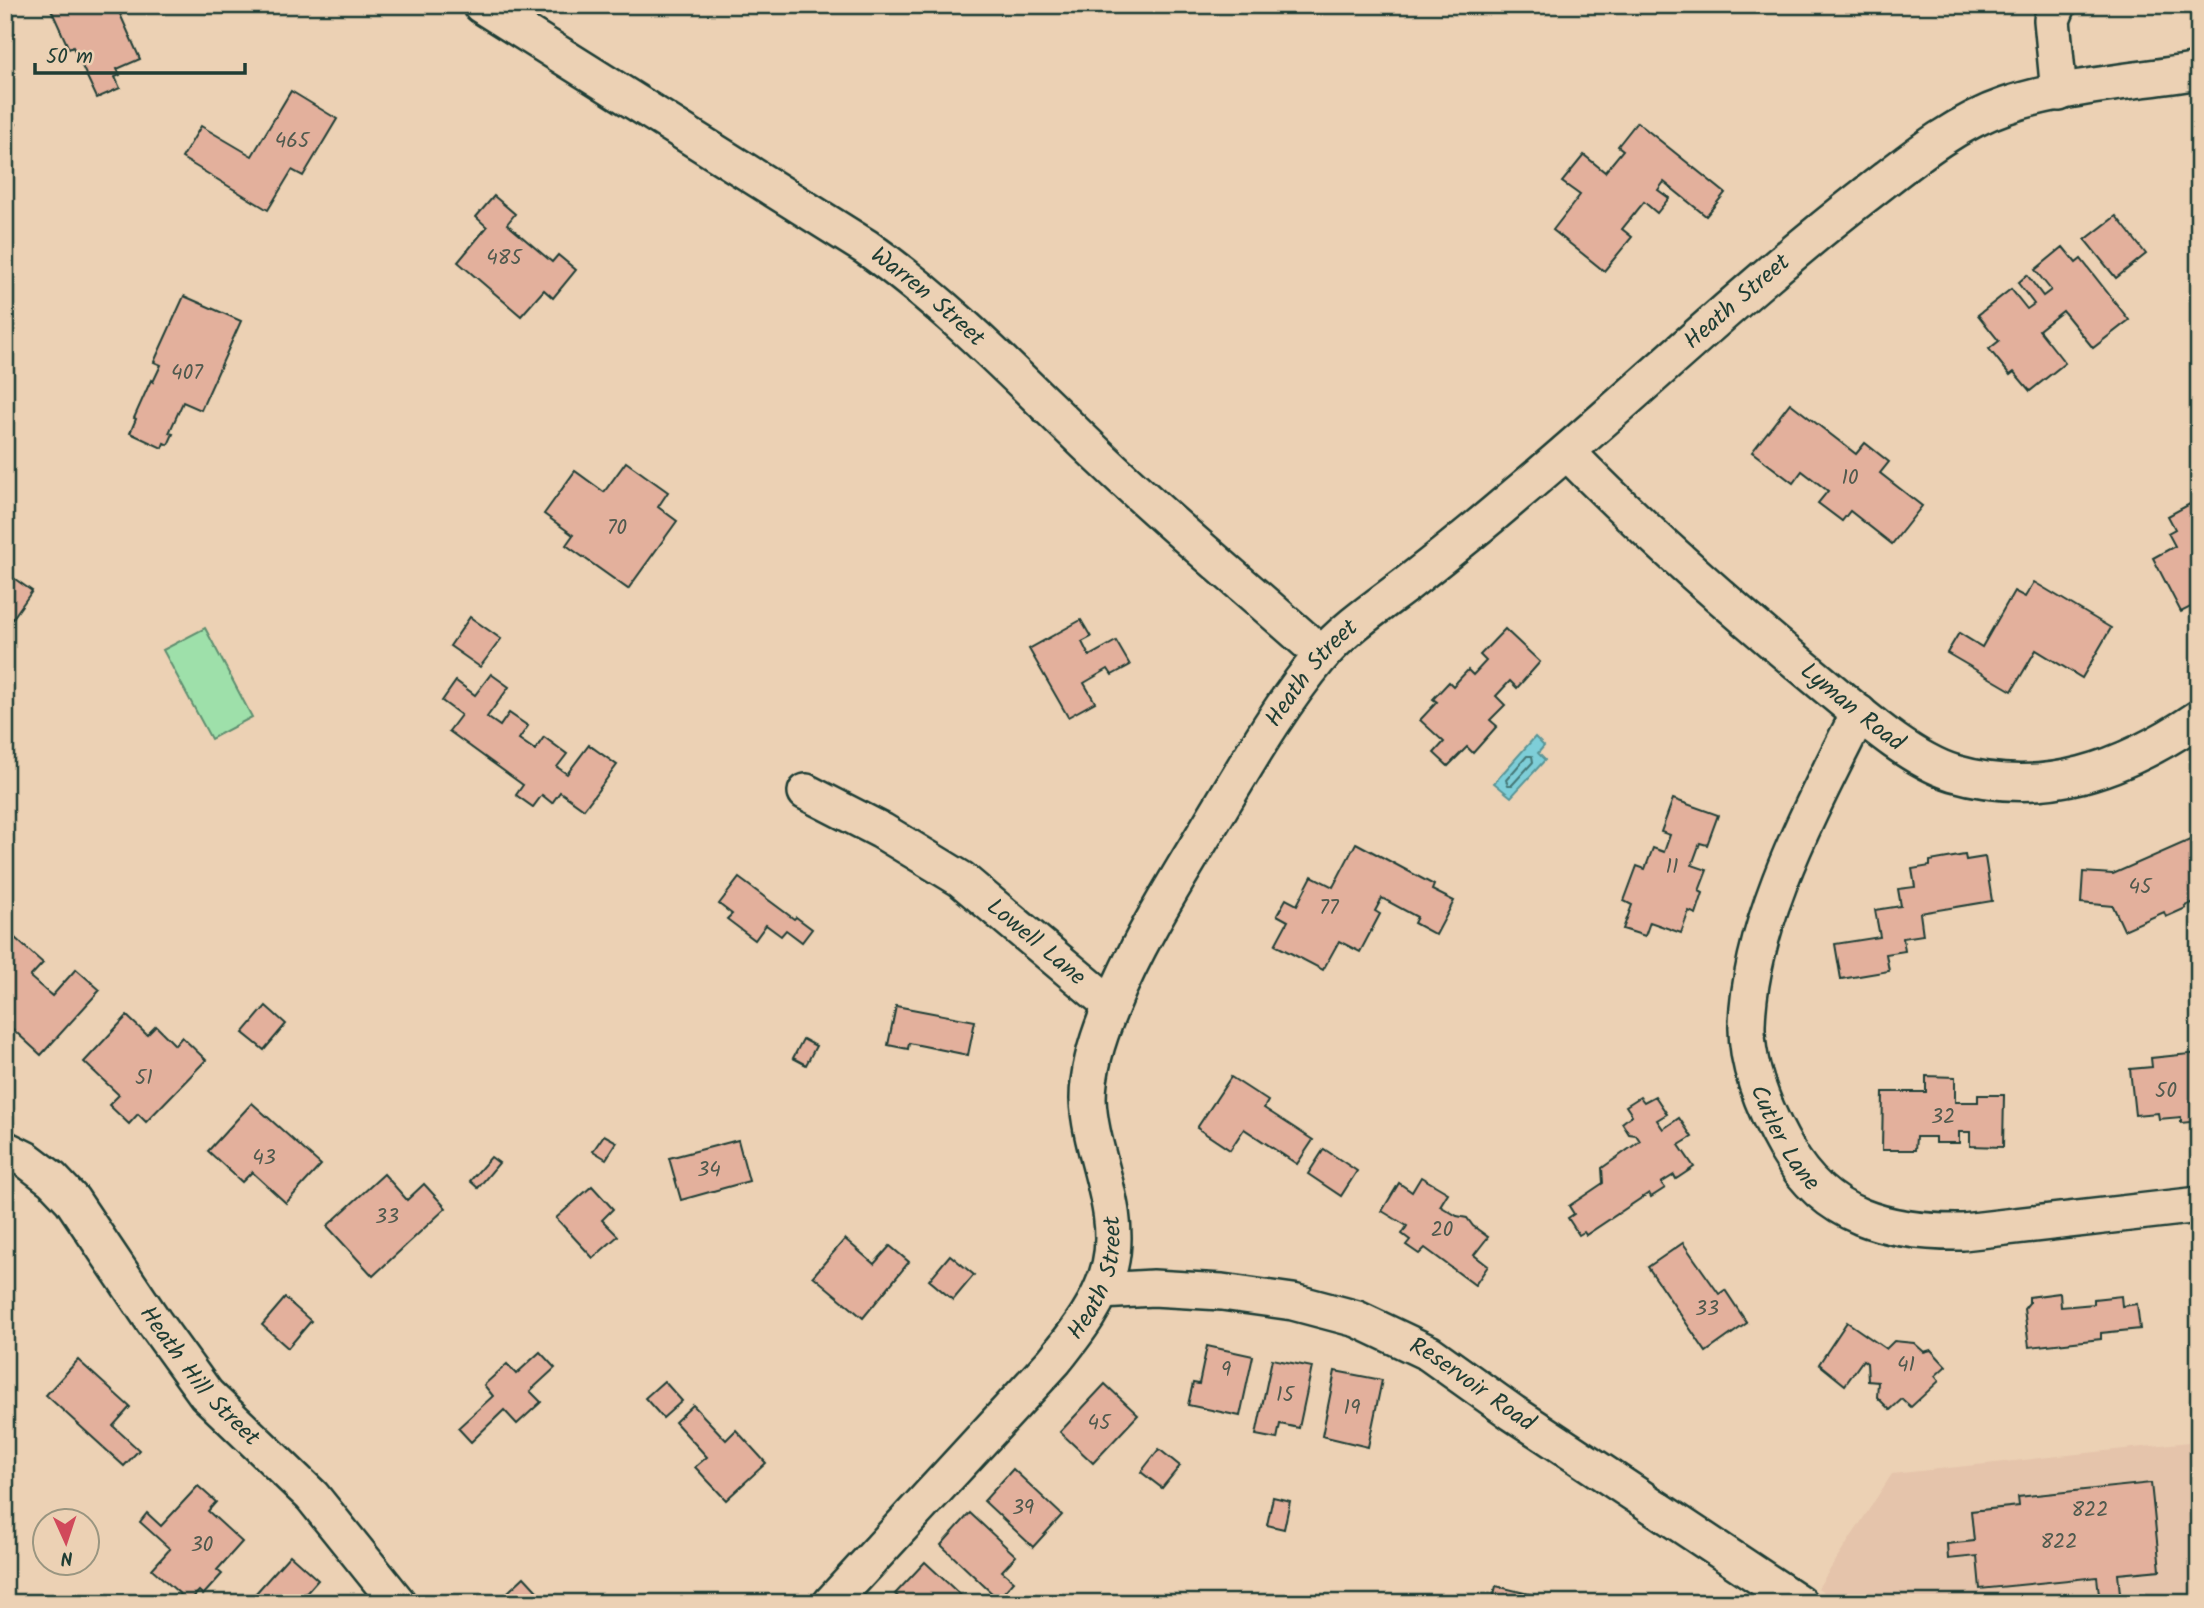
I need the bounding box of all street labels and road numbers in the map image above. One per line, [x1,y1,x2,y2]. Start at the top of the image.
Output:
street label: Warren Street [862,237,995,357]
street label: Heath Street [1675,244,1800,359]
street label: Heath Street [1255,609,1367,735]
street label: Lyman Road [1791,653,1914,763]
street label: Lowell Lane [978,888,1095,996]
street label: Cutler Lane [1739,1079,1830,1201]
street label: Heath Street [1057,1213,1133,1348]
street label: Heath Hill Street [129,1298,270,1457]
street label: Reservoir Road [1403,1327,1544,1443]

